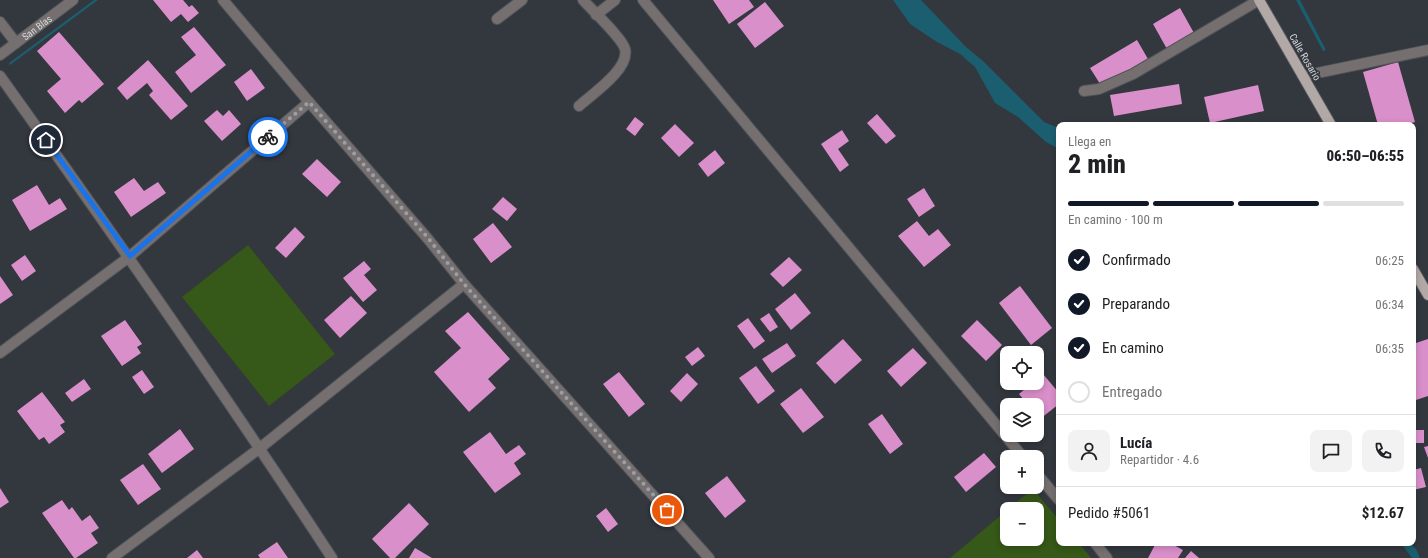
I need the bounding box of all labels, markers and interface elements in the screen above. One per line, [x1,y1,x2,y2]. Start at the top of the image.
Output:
street label: San Blas [20,12,54,42]
street label: Calle Rosario [1287,32,1323,82]
courier [248,117,288,157]
pin [29,123,63,157]
icon: bike [257,126,279,148]
icon: home [35,129,57,151]
text: Llega en [1068,134,1111,149]
text: 06:50–06:55 [1326,147,1404,165]
text: 2 min [1068,149,1126,179]
text: En camino · 100 m [1068,212,1163,227]
icon: check [1068,249,1090,271]
text: Confirmado [1102,251,1171,269]
text: 06:25 [1375,253,1404,268]
icon: check [1068,293,1090,315]
text: Preparando [1102,295,1170,313]
text: 06:34 [1375,297,1404,312]
icon: check [1068,337,1090,359]
text: En camino [1102,339,1164,357]
text: 06:35 [1375,341,1404,356]
map controls [1000,346,1044,546]
button: locate [1000,346,1044,390]
text: Entregado [1102,383,1162,401]
button: layers [1000,398,1044,442]
button: person [1068,430,1110,472]
button: chat [1310,430,1352,472]
button: phone [1362,430,1404,472]
text: Lucía [1120,434,1152,452]
button: + [1000,450,1044,494]
text: Repartidor · 4.6 [1120,452,1199,467]
pin [650,493,684,527]
icon: bag [656,499,678,521]
button: − [1000,502,1044,546]
text: Pedido #5061 [1068,504,1150,522]
text: $12.67 [1362,504,1404,522]

